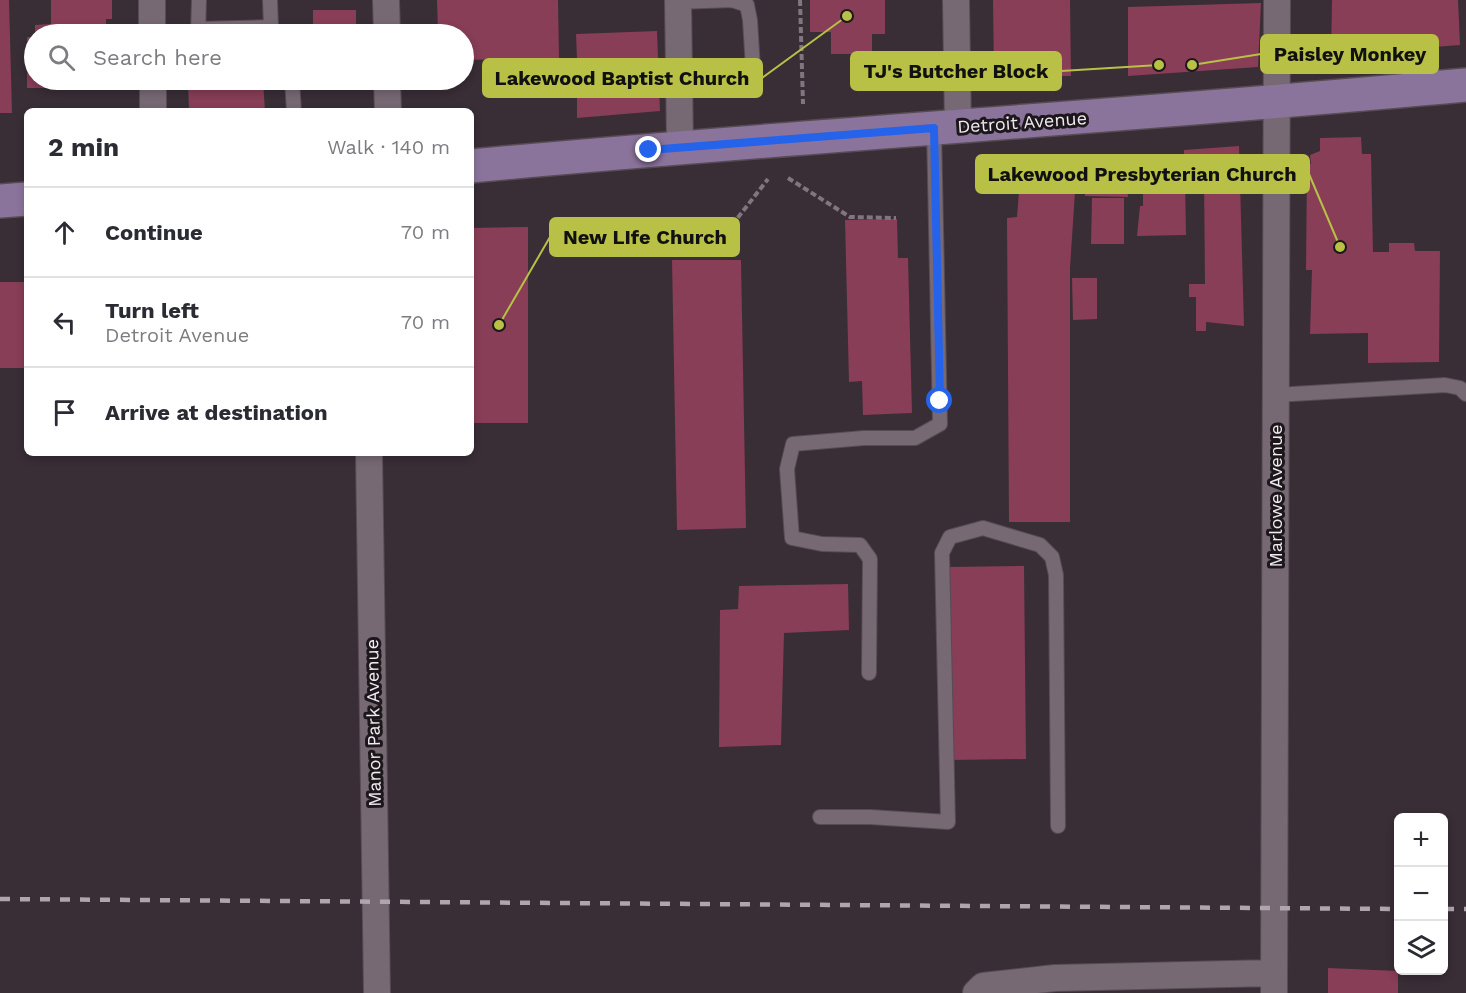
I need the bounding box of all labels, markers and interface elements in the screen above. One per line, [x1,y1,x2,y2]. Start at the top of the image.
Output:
search box [24,24,474,90]
callout: Paisley Monkey [1261,35,1438,73]
icon: search [45,41,78,74]
text: Paisley Monkey [1274,42,1427,66]
text: Search here [93,45,222,70]
callout: TJ's Butcher Block [851,52,1061,90]
callout: Lakewood Baptist Church [483,59,762,97]
text: TJ's Butcher Block [864,59,1049,83]
text: Lakewood Baptist Church [495,66,749,90]
street label: Detroit Avenue [956,107,1088,137]
text: 2 min [48,132,119,162]
text: Walk · 140 m [327,135,450,159]
route end [635,136,661,162]
callout: Lakewood Presbyterian Church [976,155,1309,193]
text: Lakewood Presbyterian Church [987,162,1297,186]
icon: ahead [48,216,81,249]
callout: New LIfe Church [550,218,739,256]
text: Continue [105,220,203,245]
text: 70 m [401,220,450,244]
text: New LIfe Church [563,225,727,249]
text: Turn left [105,298,199,323]
icon: left [48,306,81,339]
text: 70 m [401,310,450,334]
text: Detroit Avenue [105,323,249,347]
route start [926,387,952,413]
icon: arrive [48,396,81,429]
text: Arrive at destination [105,400,328,425]
street label: Marlowe Avenue [1265,424,1286,568]
street label: Manor Park Avenue [361,639,385,807]
map controls [1394,813,1448,975]
button: + [1394,813,1448,867]
button: − [1394,867,1448,921]
button: layers [1394,921,1448,975]

